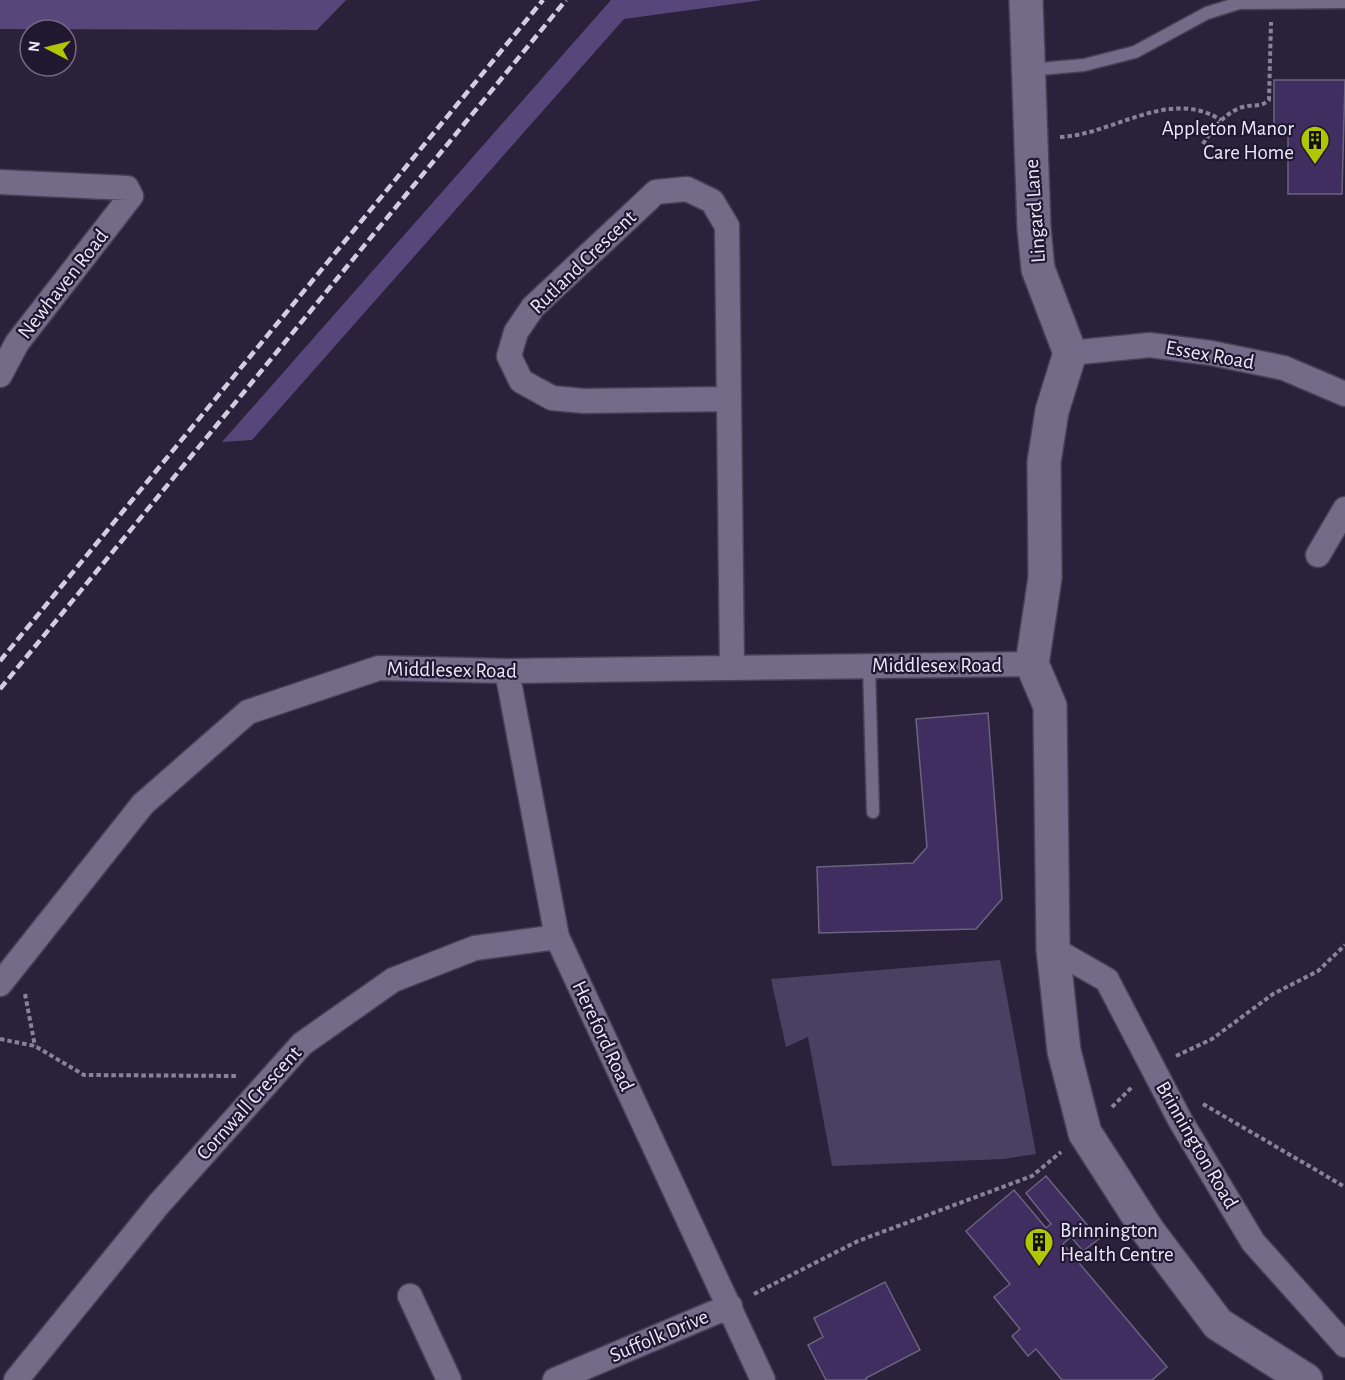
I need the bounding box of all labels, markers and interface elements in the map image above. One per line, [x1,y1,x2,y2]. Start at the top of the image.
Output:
north arrow [18,18,78,78]
text: N [25,40,43,53]
place label: Appleton Manor Care Home [1162,118,1294,163]
building icon: Appleton Manor Care Home [1299,124,1331,166]
street label: Lingard Lane [1021,158,1049,264]
street label: Rutland Crescent [526,206,640,318]
street label: Newhaven Road [14,225,112,343]
street label: Essex Road [1164,337,1256,373]
street label: Middlesex Road [872,655,1002,676]
street label: Middlesex Road [387,658,517,682]
street label: Hereford Road [568,978,638,1094]
street label: Cornwall Crescent [193,1042,306,1164]
street label: Brinnington Road [1152,1078,1242,1212]
place label: Brinnington Health Centre [1060,1220,1174,1265]
building icon: Brinnington Health Centre [1023,1226,1055,1268]
street label: Suffolk Drive [607,1306,711,1366]

